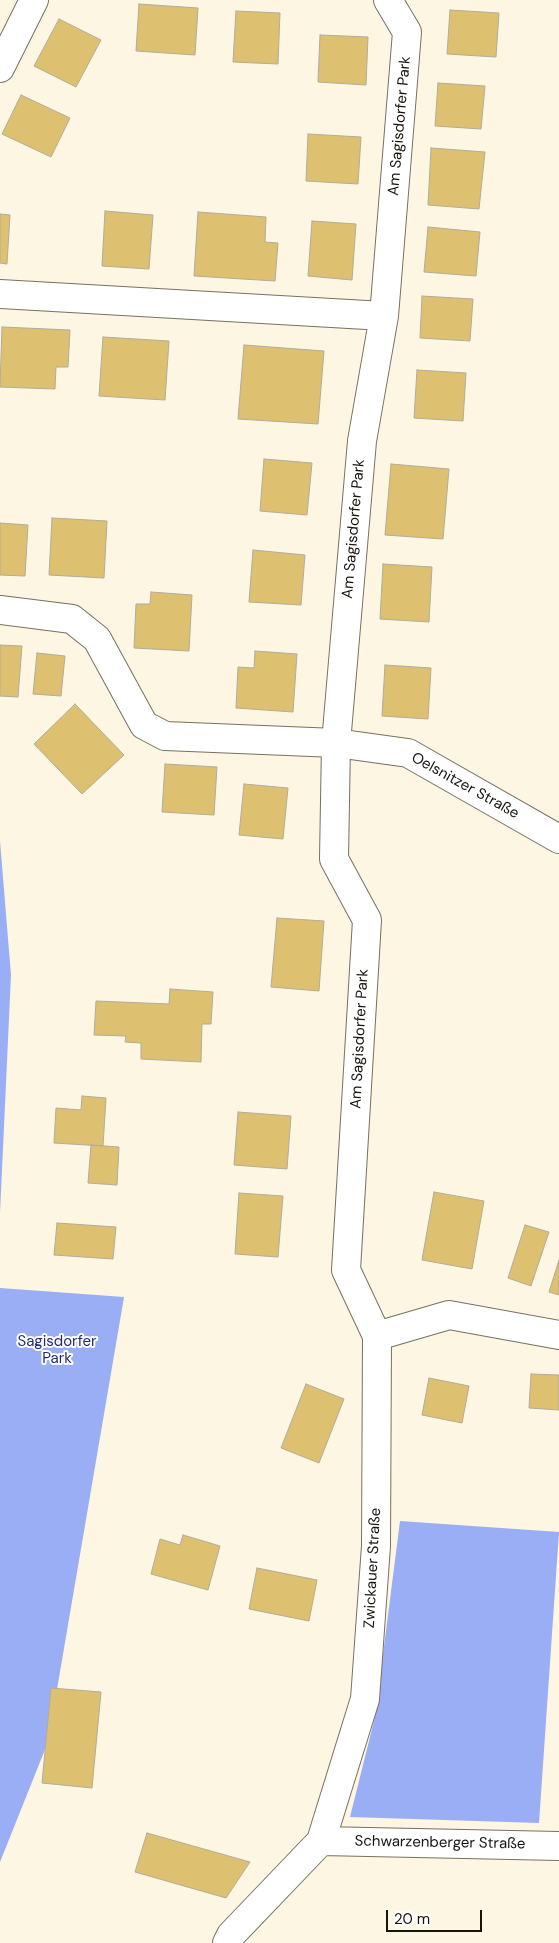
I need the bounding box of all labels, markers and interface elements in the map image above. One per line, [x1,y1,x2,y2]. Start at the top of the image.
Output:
street label: Am Sagisdorfer Park [385,55,415,197]
street label: Am Sagisdorfer Park [339,458,369,600]
street label: Oelsnitzer Straße [408,749,522,823]
street label: Am Sagisdorfer Park [347,969,373,1109]
park label: Sagisdorfer Park [17,1333,97,1368]
street label: Zwickauer Straße [361,1507,385,1629]
street label: Schwarzenberger Straße [354,1833,526,1853]
scale bar [389,1900,485,1932]
text: 20 m [394,1909,430,1929]

